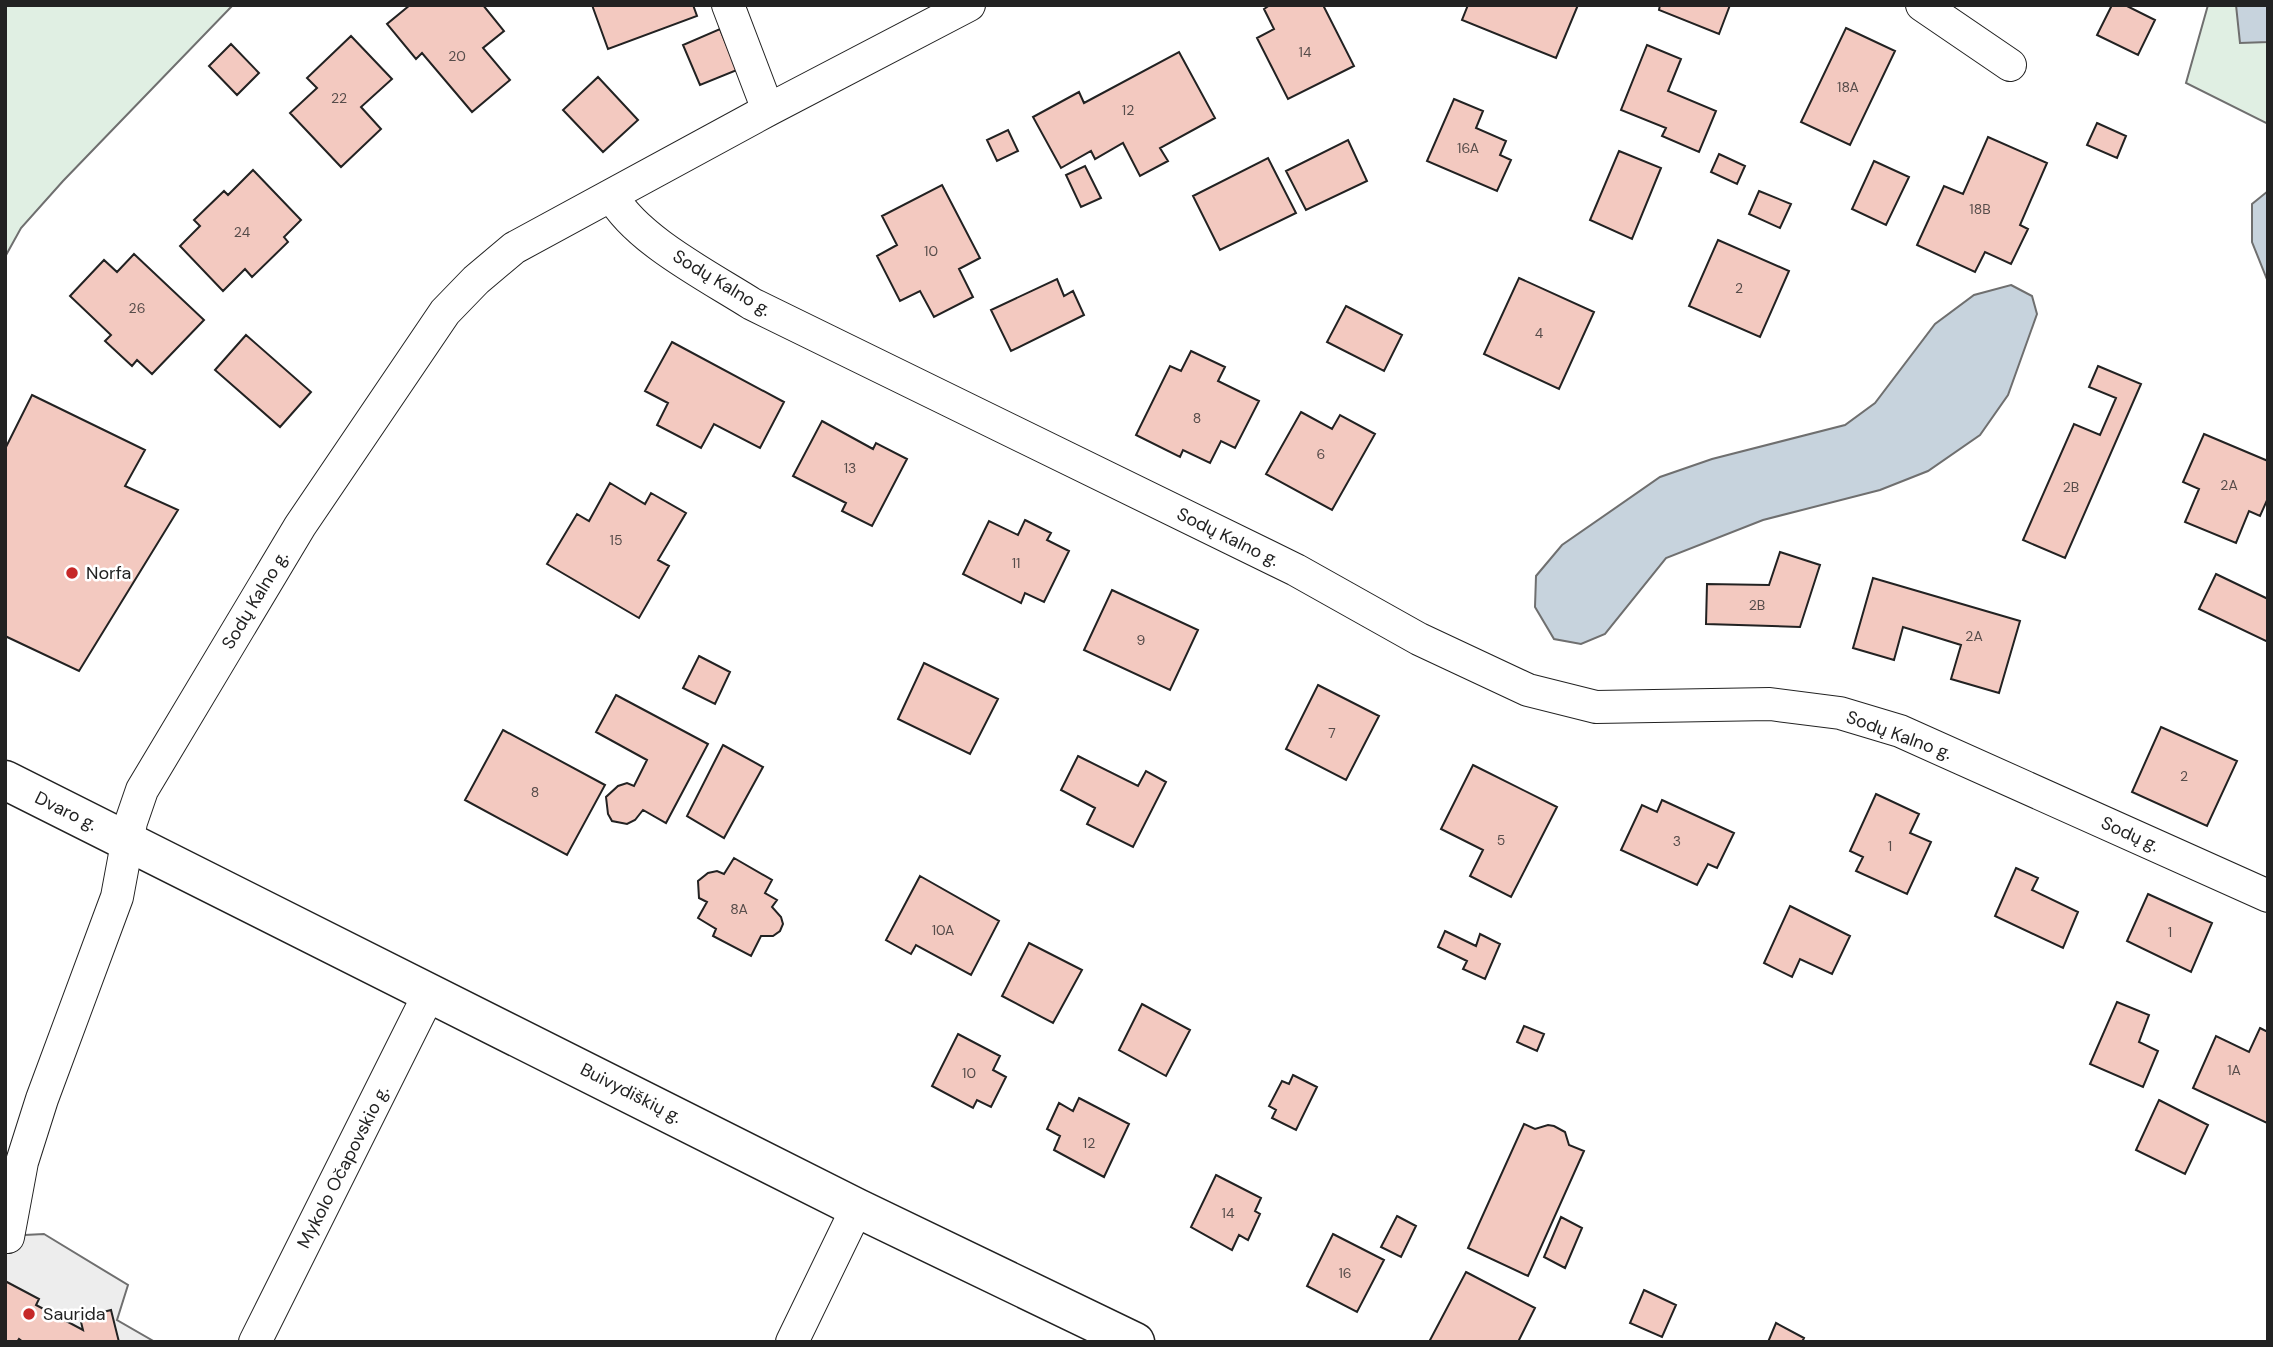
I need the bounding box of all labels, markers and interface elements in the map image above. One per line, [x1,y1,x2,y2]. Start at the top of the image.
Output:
house number: 14 [1299,43,1312,61]
house number: 20 [448,47,466,65]
house number: 18A [1837,78,1859,96]
house number: 22 [331,89,347,107]
house number: 12 [1122,101,1134,119]
house number: 16A [1457,139,1479,157]
house number: 18B [1969,200,1991,218]
house number: 24 [234,223,251,241]
house number: 10 [924,242,938,260]
street label: Sodų Kalno g. [668,244,776,322]
house number: 2 [1735,279,1743,297]
house number: 26 [129,299,145,317]
house number: 4 [1535,324,1544,342]
house number: 8 [1193,409,1201,427]
house number: 6 [1317,445,1325,463]
house number: 13 [844,459,856,477]
house number: 2A [2220,476,2238,494]
house number: 2B [2063,478,2079,496]
street label: Sodų Kalno g. [1173,502,1283,572]
house number: 15 [610,531,622,549]
street label: Sodų Kalno g. [216,546,294,654]
house number: 11 [1012,554,1020,572]
place label: Norfa [86,561,131,585]
marker: Norfa [64,565,80,581]
house number: 2B [1749,596,1765,614]
house number: 2A [1965,627,1983,645]
house number: 9 [1137,631,1146,649]
street label: Sodų Kalno g. [1843,705,1955,765]
house number: 7 [1328,724,1336,742]
house number: 2 [2180,767,2188,785]
house number: 8 [531,783,539,801]
street label: Dvaro g. [31,786,101,836]
street label: Sodų g. [2097,811,2163,857]
house number: 5 [1497,831,1505,849]
house number: 3 [1673,832,1681,850]
house number: 1 [1888,837,1892,855]
house number: 8A [730,900,748,918]
house number: 10A [932,921,954,939]
house number: 1 [2168,923,2172,941]
street label: Buivydiškių g. [576,1057,686,1129]
house number: 1A [2227,1061,2241,1079]
house number: 10 [962,1064,976,1082]
street label: Mykolo Očapovskio g. [292,1081,394,1253]
house number: 12 [1083,1134,1095,1152]
house number: 14 [1222,1204,1235,1222]
house number: 16 [1338,1264,1352,1282]
place label: Saurida [43,1302,106,1326]
marker: Saurida [21,1306,37,1322]

